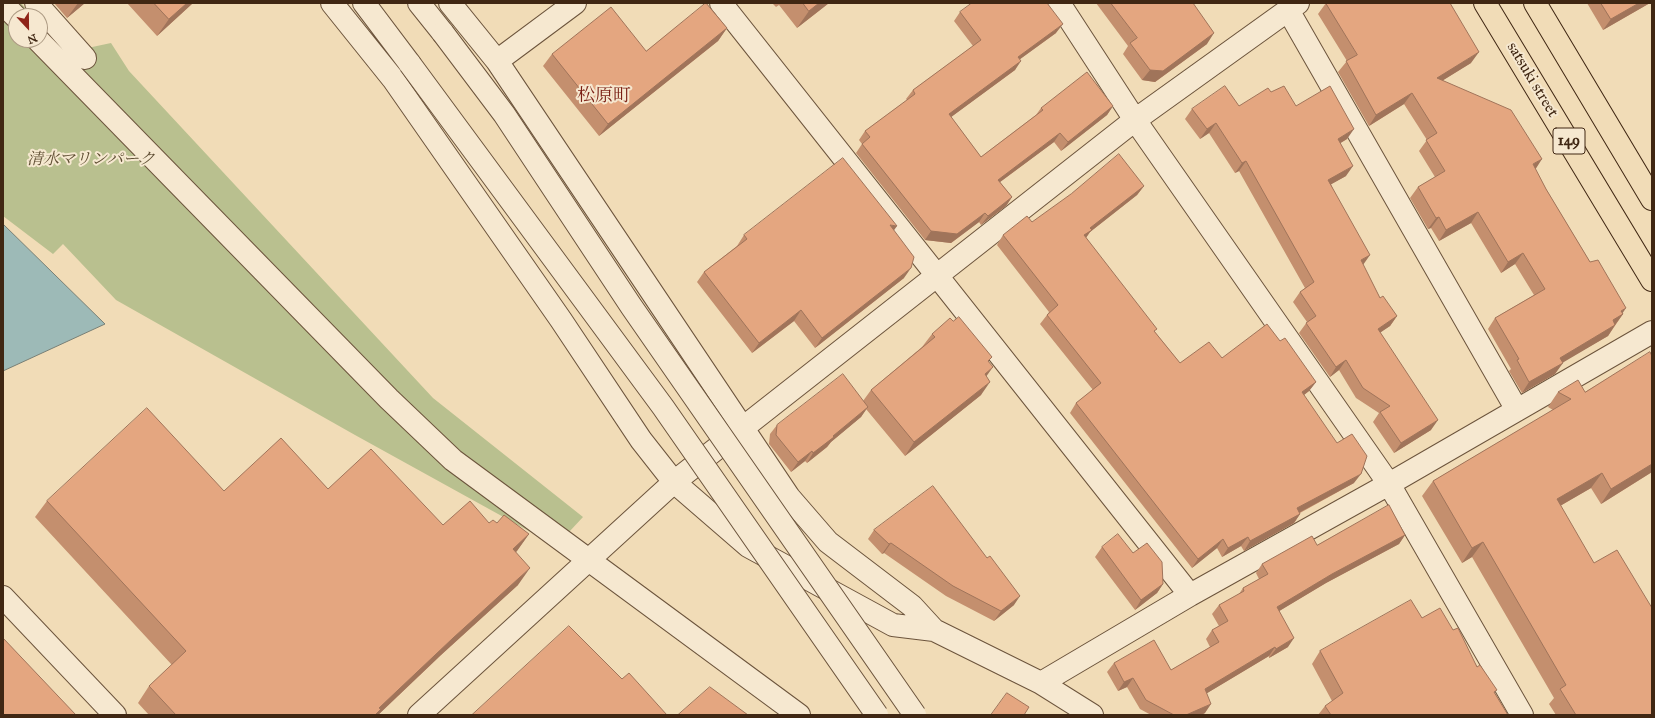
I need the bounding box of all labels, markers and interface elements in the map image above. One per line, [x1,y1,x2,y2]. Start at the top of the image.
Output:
north arrow [8,8,48,48]
text: N [26,31,39,46]
street label: satsuki street [1502,39,1562,121]
district label: 松原町 [577,86,631,108]
road number: 149 [1553,128,1585,154]
park label: 清水マリンパーク [27,150,155,170]

